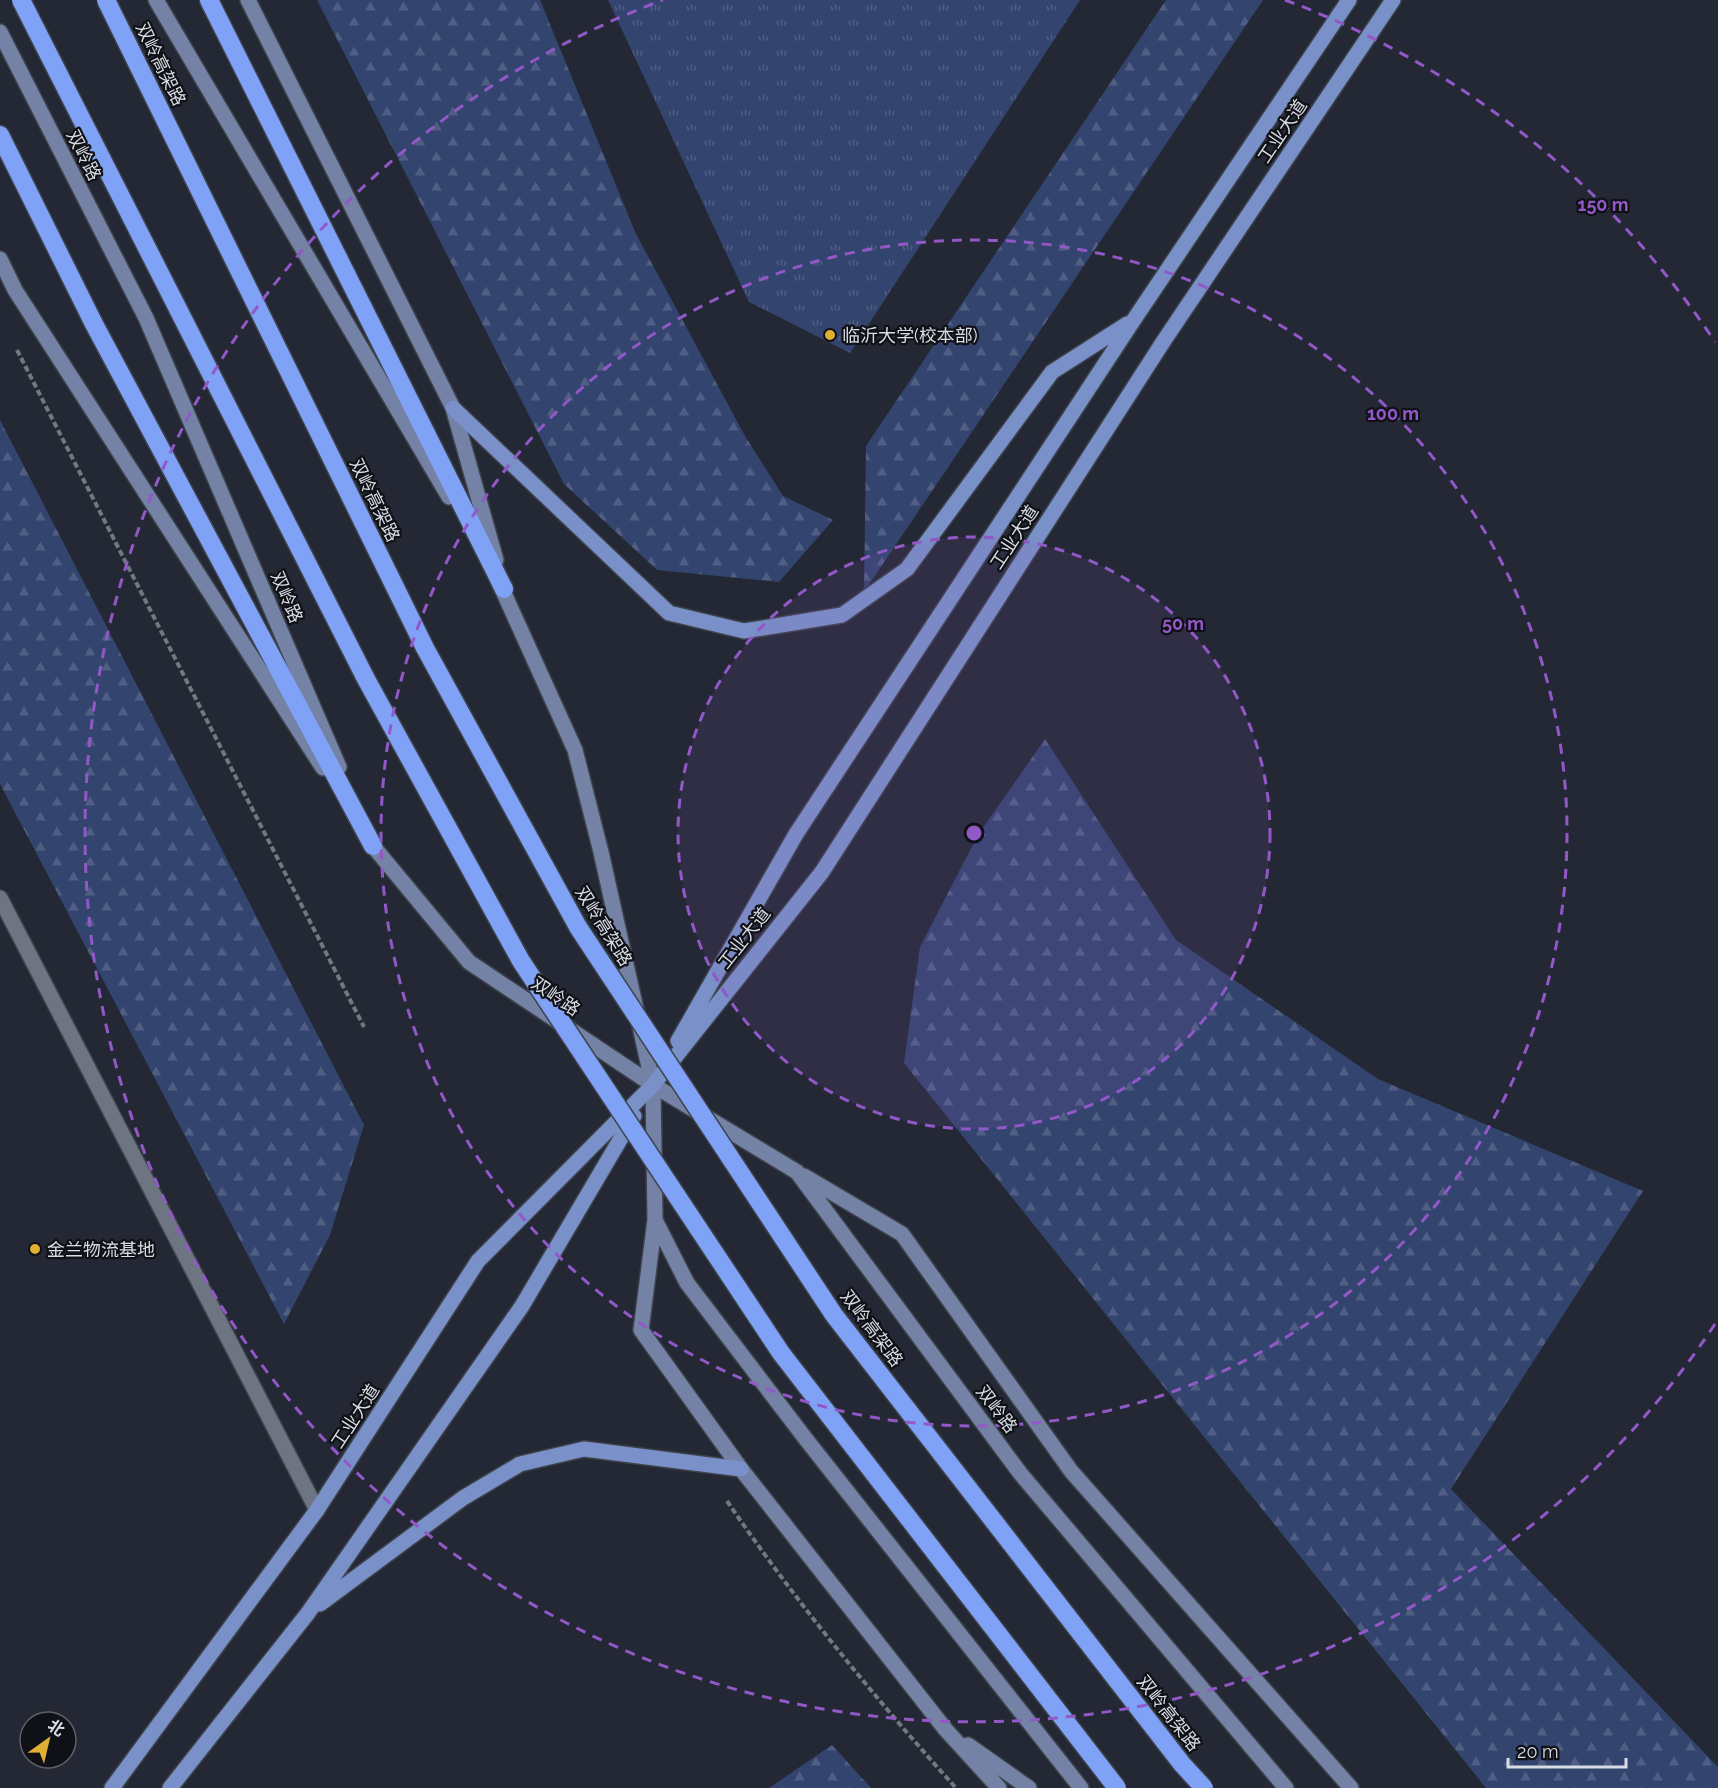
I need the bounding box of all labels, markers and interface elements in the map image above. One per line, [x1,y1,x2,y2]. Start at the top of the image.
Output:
street label: 双岭高架路 [132,19,190,109]
street label: 工业大道 [1253,95,1311,167]
street label: 双岭路 [62,126,106,184]
text: 150 m [1578,194,1629,215]
place label: 临沂大学(校本部) [842,325,978,346]
marker: 临沂大学(校本部) [823,328,837,342]
text: 100 m [1367,403,1419,424]
street label: 双岭高架路 [346,455,404,545]
street label: 工业大道 [986,501,1042,573]
street label: 双岭路 [267,568,307,626]
text: 50 m [1162,613,1204,634]
centre of rings [964,823,984,843]
street label: 双岭高架路 [571,882,637,970]
street label: 工业大道 [714,903,774,973]
street label: 双岭路 [528,972,584,1020]
place label: 金兰物流基地 [47,1239,155,1260]
marker: 金兰物流基地 [28,1242,42,1256]
street label: 双岭高架路 [837,1286,907,1370]
street label: 工业大道 [327,1380,383,1452]
street label: 双岭路 [972,1381,1022,1437]
street label: 双岭高架路 [1133,1671,1205,1755]
north arrow [18,1710,78,1770]
text: 北 [44,1716,68,1740]
scale bar [1508,1731,1626,1769]
text: 20 m [1517,1741,1559,1762]

